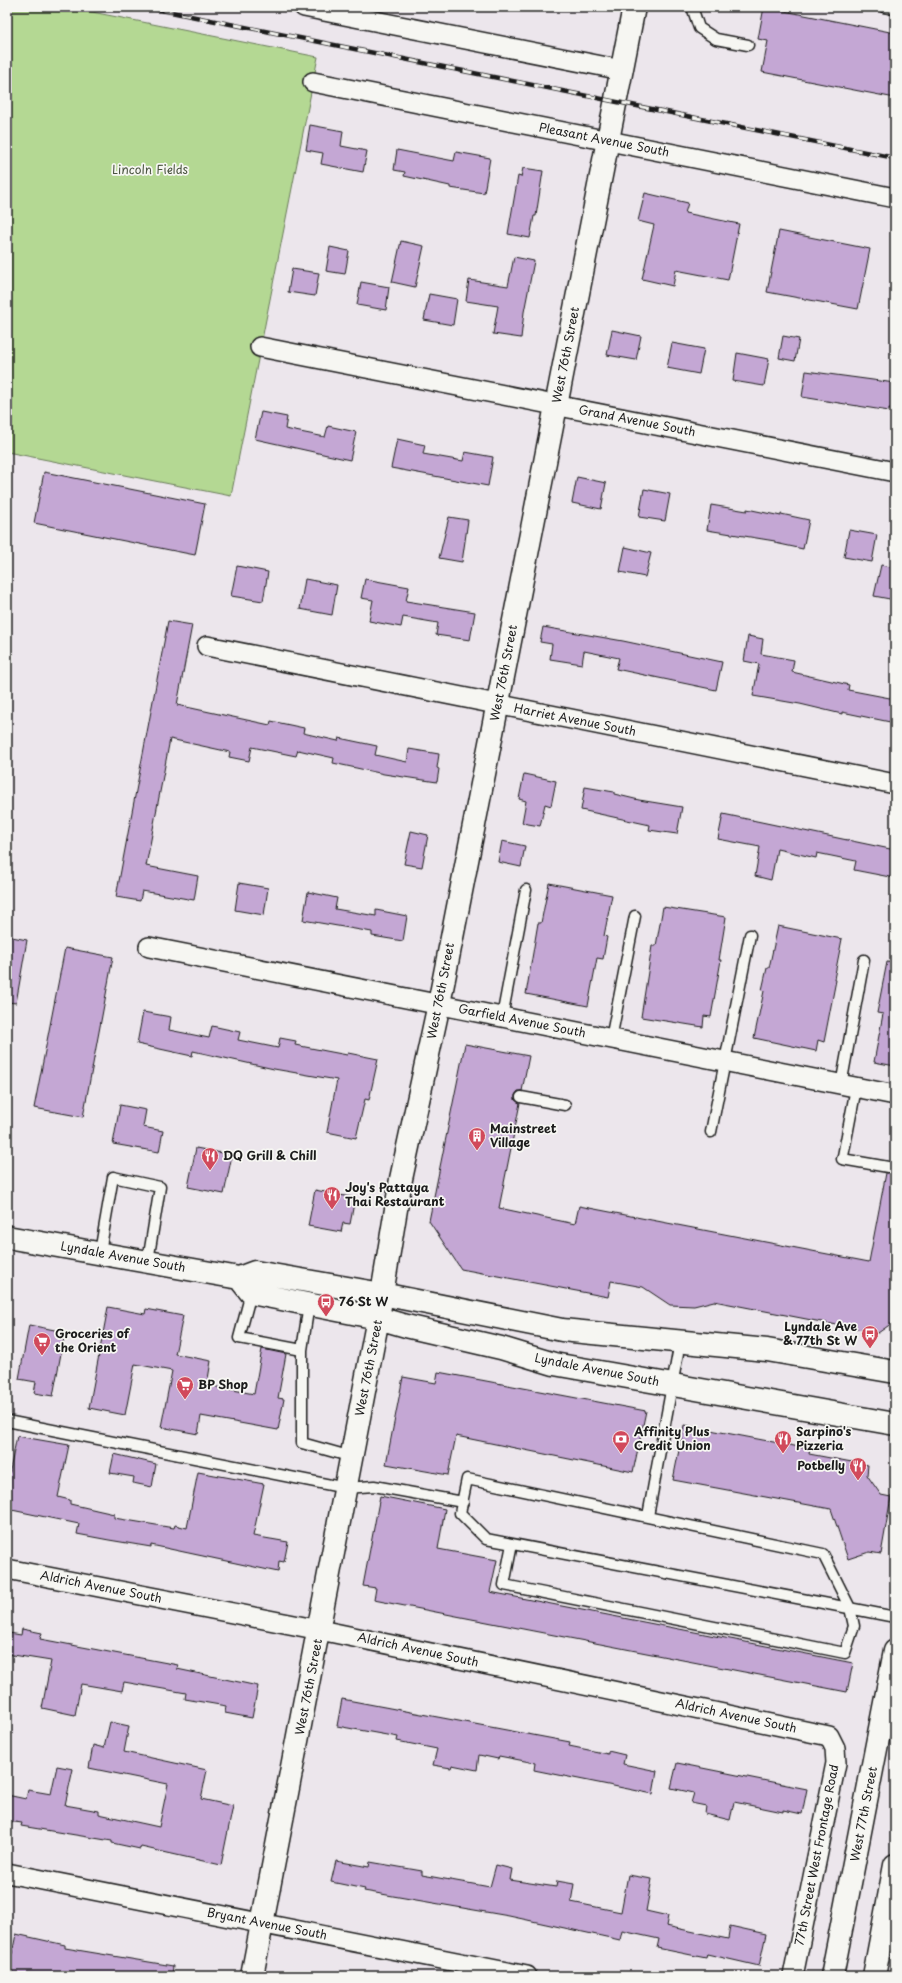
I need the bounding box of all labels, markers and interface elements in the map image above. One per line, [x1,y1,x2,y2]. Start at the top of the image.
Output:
street label: Pleasant Avenue South [537,118,671,161]
park label: Lincoln Fields [112,160,188,178]
street label: West 76th Street [547,305,583,405]
street label: Grand Avenue South [577,400,697,440]
street label: West 76th Street [485,623,521,723]
street label: Harriet Avenue South [513,698,638,740]
street label: West 76th Street [422,941,458,1041]
street label: Garfield Avenue South [457,999,588,1041]
place label: Mainstreet Village [490,1119,557,1151]
building icon: Mainstreet Village [467,1126,487,1151]
restaurant icon: DQ Grill & Chill [200,1146,220,1171]
place label: DQ Grill & Chill [223,1146,317,1164]
place label: Joy's Pattaya Thai Restaurant [345,1178,445,1210]
restaurant icon: Joy's Pattaya Thai Restaurant [322,1185,342,1210]
street label: Lyndale Avenue South [59,1236,187,1276]
bus stop icon: 76 St W [316,1292,336,1317]
place label: 76 St W [339,1292,388,1310]
place label: Lyndale Ave & 77th St W [783,1317,857,1349]
street label: West 76th Street [350,1318,386,1418]
place label: Groceries of the Orient [55,1324,131,1356]
bus stop icon: Lyndale Ave & 77th St W [860,1324,880,1349]
supermarket icon: Groceries of the Orient [32,1331,52,1356]
street label: Lyndale Avenue South [533,1348,661,1390]
supermarket icon: BP Shop [175,1375,195,1400]
place label: BP Shop [198,1375,249,1393]
place label: Affinity Plus Credit Union [633,1422,711,1454]
place label: Sarpino's Pizzeria [796,1422,852,1454]
bank icon: Affinity Plus Credit Union [611,1429,631,1454]
restaurant icon: Sarpino's Pizzeria [773,1429,793,1454]
place label: Potbelly [797,1456,845,1474]
restaurant icon: Potbelly [848,1456,868,1481]
street label: Aldrich Avenue South [39,1565,164,1607]
street label: Aldrich Avenue South [356,1627,481,1671]
street label: West 76th Street [290,1637,326,1737]
street label: Aldrich Avenue South [674,1693,799,1737]
street label: 77th Street West Frontage Road [790,1763,842,1947]
street label: West 77th Street [845,1765,881,1863]
street label: Bryant Avenue South [206,1903,329,1944]

